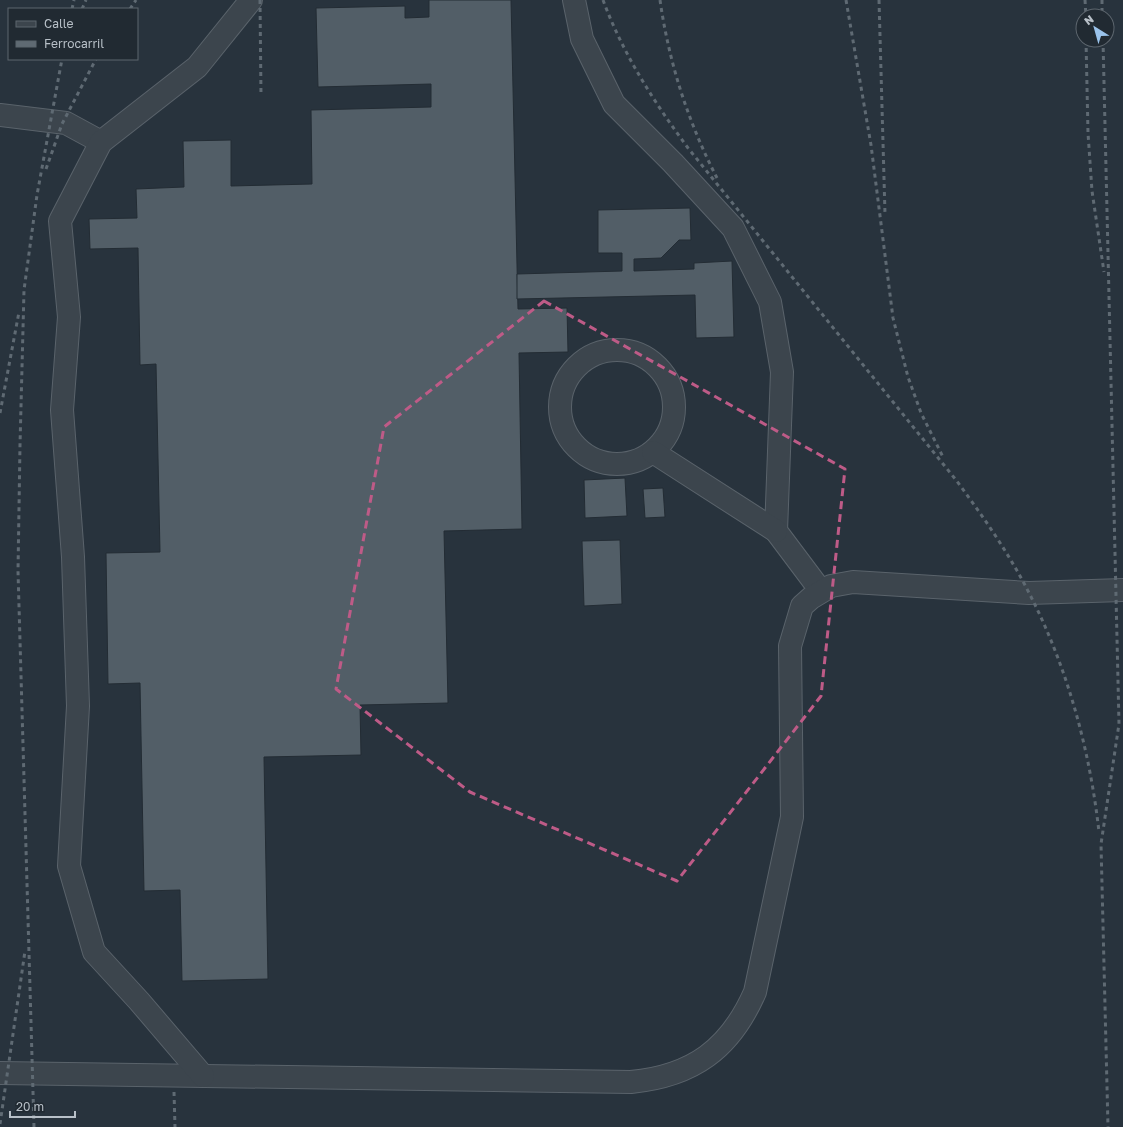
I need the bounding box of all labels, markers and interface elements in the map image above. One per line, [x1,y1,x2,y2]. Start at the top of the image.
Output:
legend [8,8,138,60]
north arrow [1075,8,1115,48]
text: N [1081,12,1096,27]
text: Calle [44,16,74,31]
text: Ferrocarril [44,36,104,51]
scale bar [10,1093,75,1119]
text: 20 m [16,1099,44,1114]

